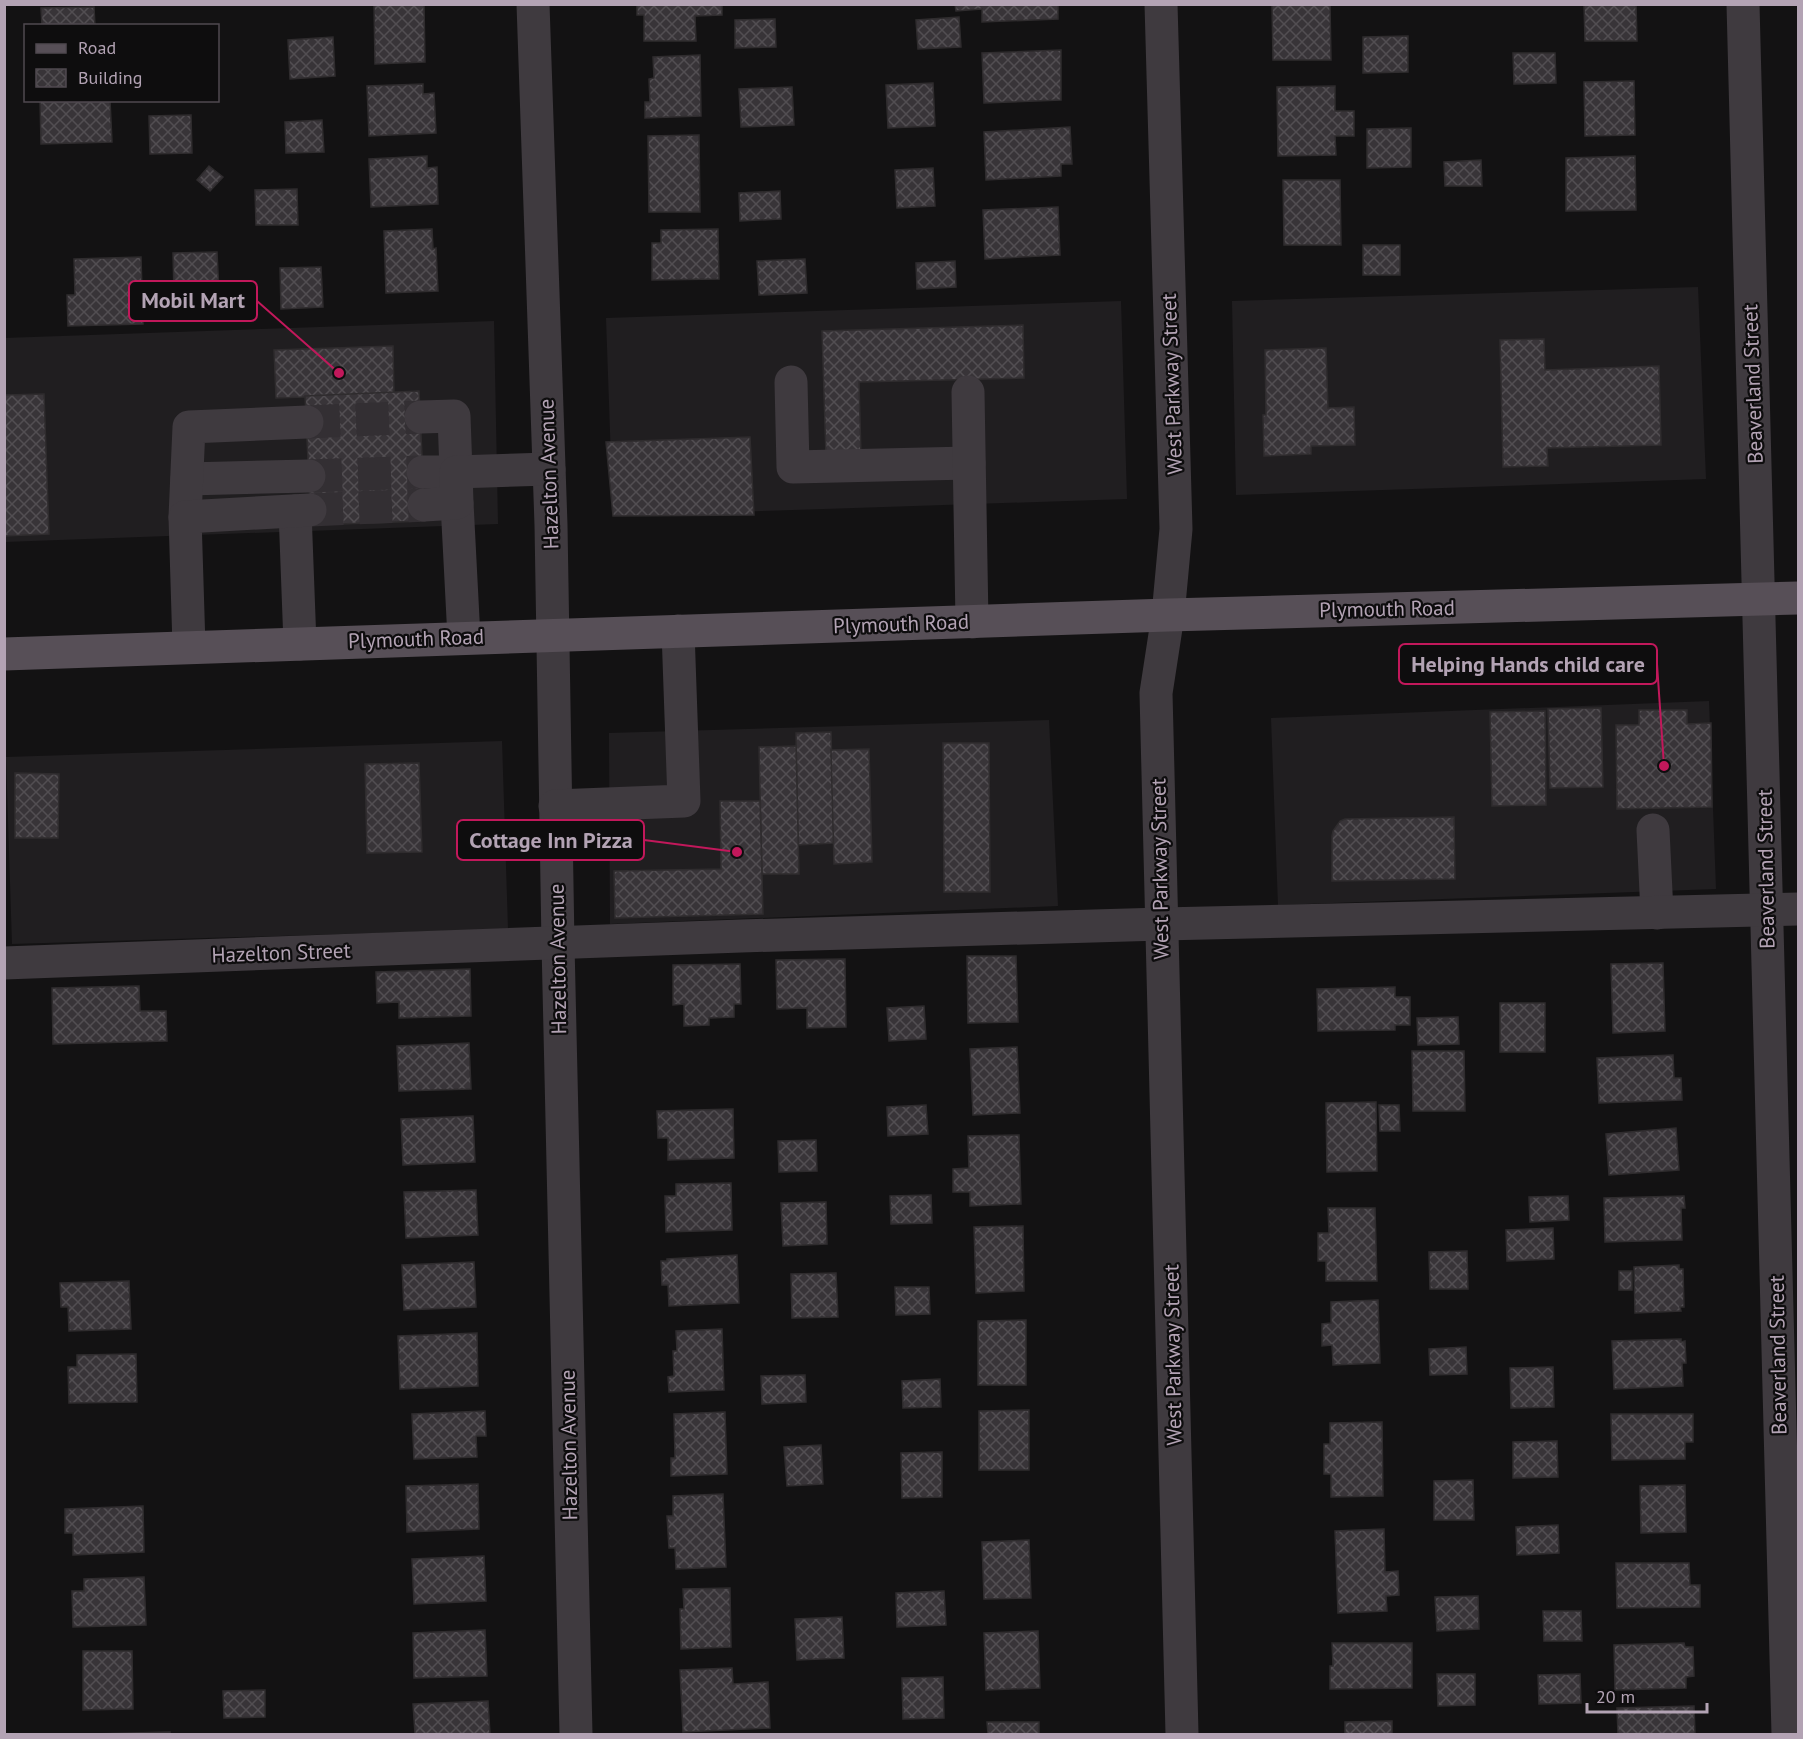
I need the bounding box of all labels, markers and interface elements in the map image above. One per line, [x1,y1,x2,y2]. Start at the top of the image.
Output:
legend [24,24,219,102]
text: Road [78,36,116,59]
text: Building [78,66,142,89]
callout: Mobil Mart [129,281,257,321]
text: Mobil Mart [141,286,245,314]
street label: West Parkway Street [1155,293,1188,475]
street label: Beaverland Street [1736,304,1769,464]
street label: Hazelton Avenue [532,398,565,550]
street label: Plymouth Road [1319,594,1455,623]
street label: Plymouth Road [833,608,969,639]
street label: Plymouth Road [348,623,484,654]
callout: Helping Hands child care [1399,644,1657,684]
text: Helping Hands child care [1411,650,1645,678]
street label: West Parkway Street [1144,778,1175,960]
street label: Beaverland Street [1751,789,1780,949]
callout: Cottage Inn Pizza [457,820,644,860]
text: Cottage Inn Pizza [469,826,633,854]
street label: Hazelton Avenue [543,884,572,1034]
street label: Hazelton Street [211,937,351,968]
street label: West Parkway Street [1157,1264,1188,1446]
street label: Beaverland Street [1763,1275,1792,1435]
street label: Hazelton Avenue [554,1370,583,1520]
scale bar [1587,1676,1707,1714]
text: 20 m [1596,1685,1635,1708]

